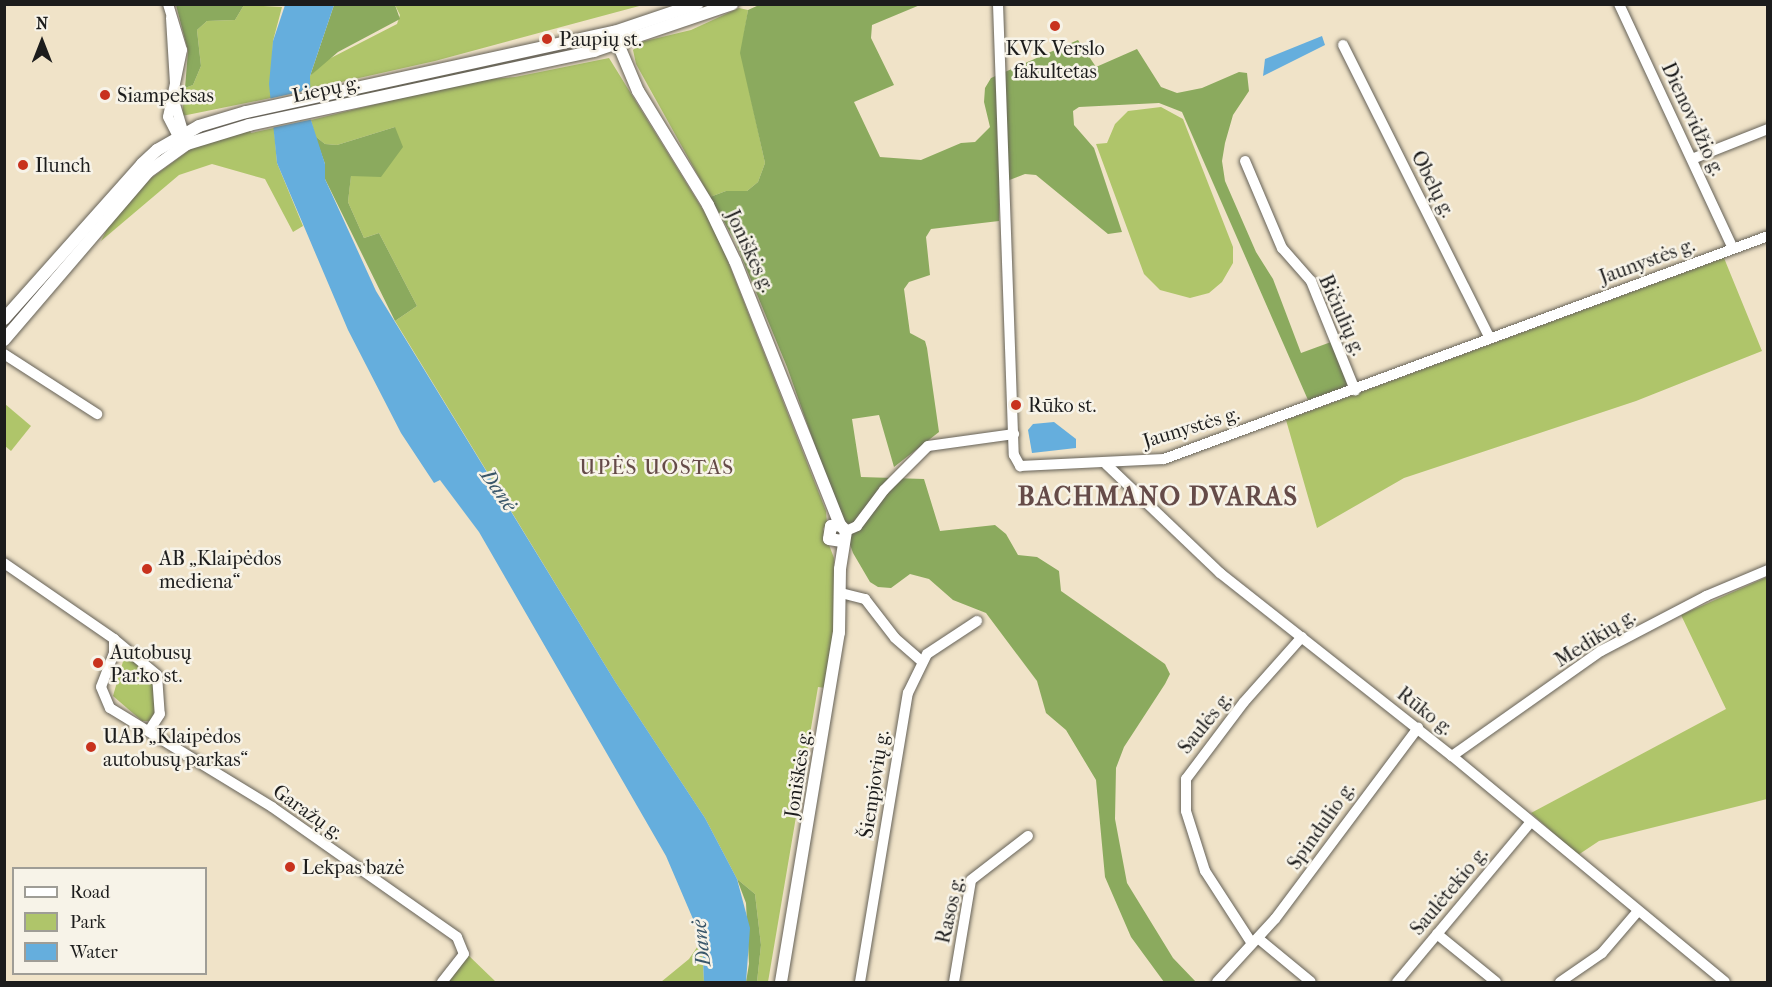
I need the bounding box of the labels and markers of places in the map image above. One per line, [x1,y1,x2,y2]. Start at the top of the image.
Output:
marker: KVK Verslo fakultetas [1048,19,1062,33]
place label: Paupių st. [559,27,642,51]
marker: Paupių st. [540,32,554,46]
place label: KVK Verslo fakultetas [1005,36,1105,83]
place label: Siampeksas [117,83,214,107]
marker: Siampeksas [98,88,112,102]
place label: Ilunch [35,153,91,177]
marker: Ilunch [16,158,30,172]
place label: Rūko st. [1028,393,1096,417]
marker: Rūko st. [1009,398,1023,412]
place label: AB „Klaipėdos mediena“ [159,546,281,593]
marker: AB „Klaipėdos mediena“ [140,562,154,576]
place label: Autobusų Parko st. [110,640,192,687]
marker: Autobusų Parko st. [91,656,105,670]
place label: UAB „Klaipėdos autobusų parkas“ [103,724,248,771]
marker: UAB „Klaipėdos autobusų parkas“ [84,740,98,754]
place label: Lekpas bazė [302,855,405,879]
marker: Lekpas bazė [283,860,297,874]

